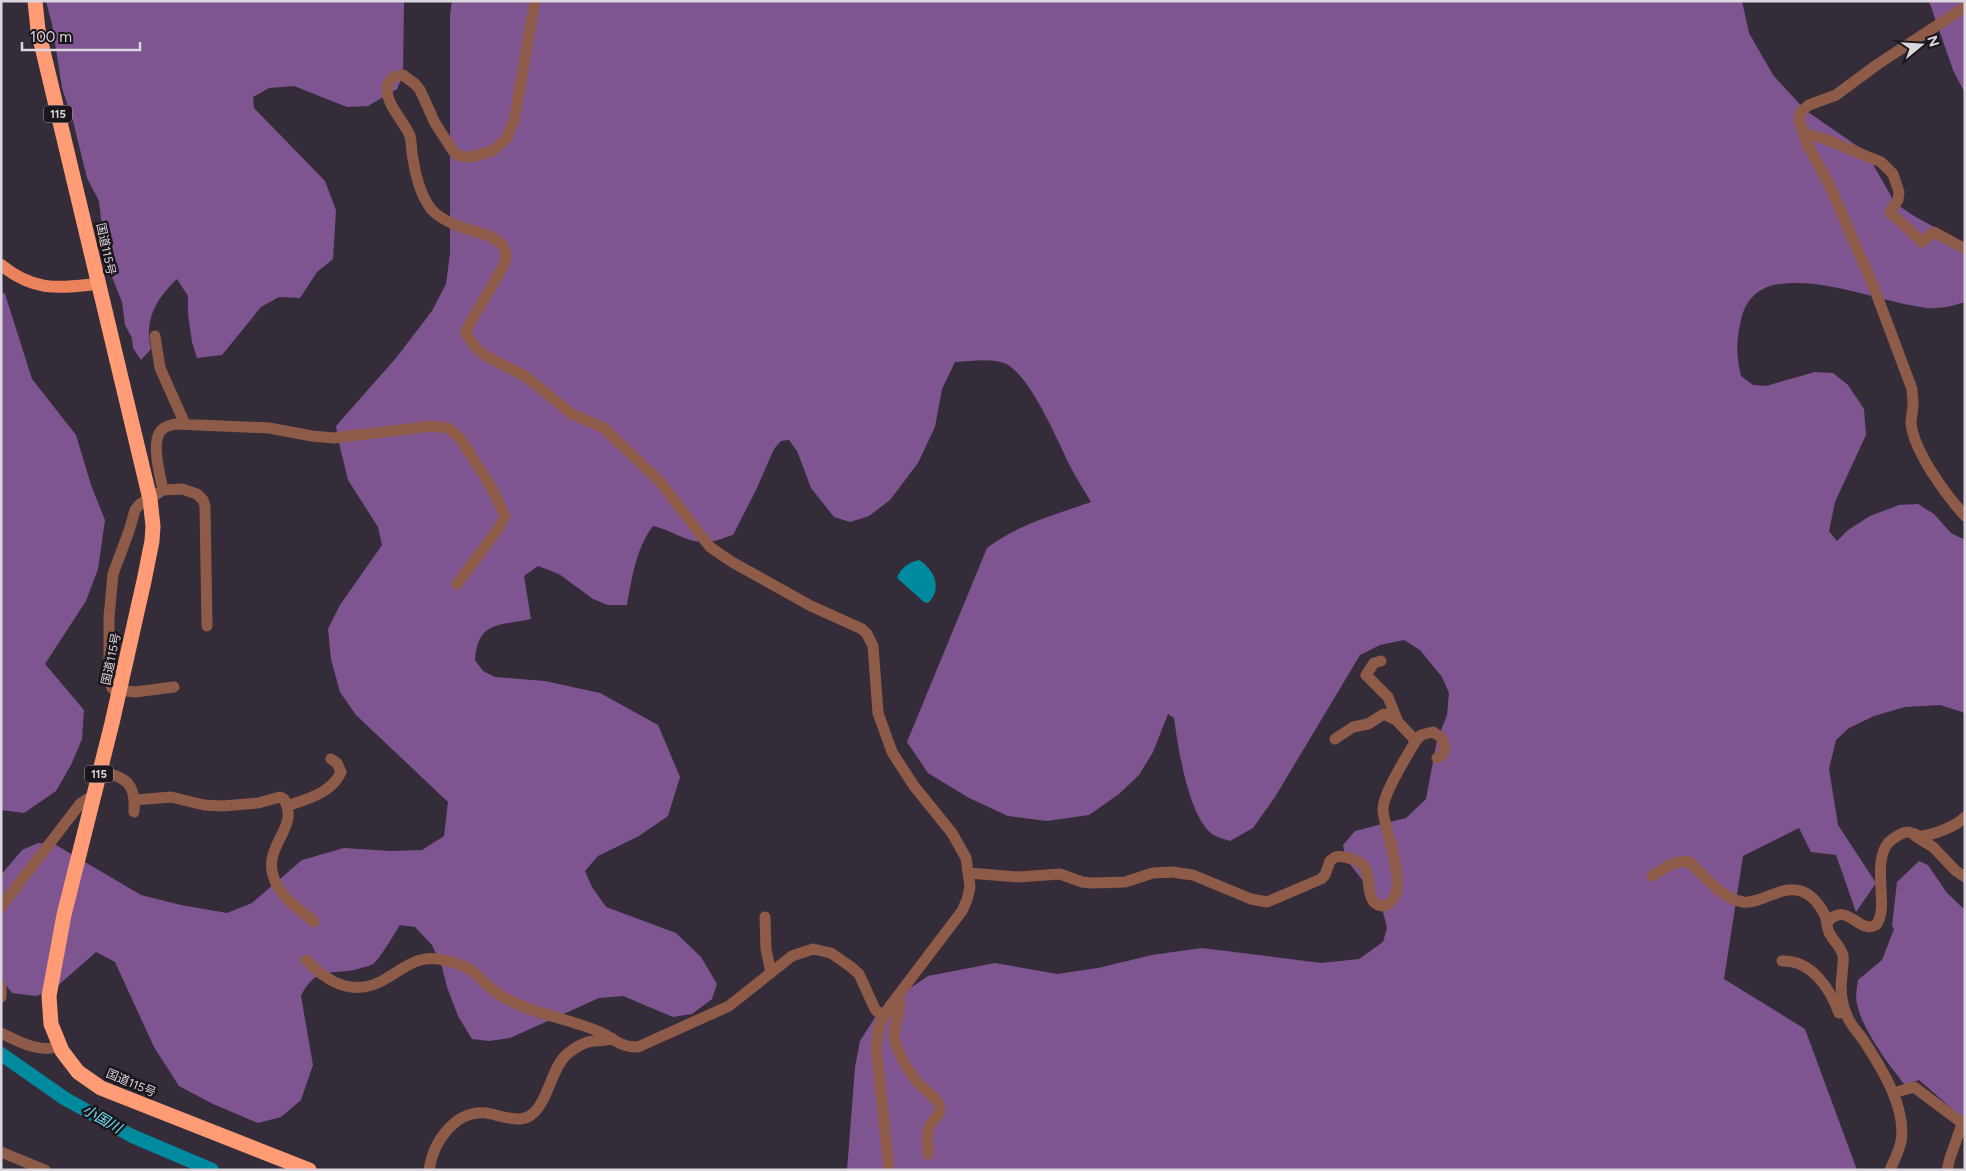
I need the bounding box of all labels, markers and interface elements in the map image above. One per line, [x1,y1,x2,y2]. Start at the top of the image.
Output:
scale bar [22,20,140,52]
north arrow [1896,20,1946,70]
text: 100 m [30,28,72,46]
text: N [1923,33,1943,49]
road number: 115 [44,106,72,122]
street label: 国道115号 [94,222,118,276]
street label: 国道115号 [99,632,123,686]
road number: 115 [85,766,113,782]
street label: 国道115号 [104,1066,158,1100]
water label: 小国川 [80,1101,126,1138]

